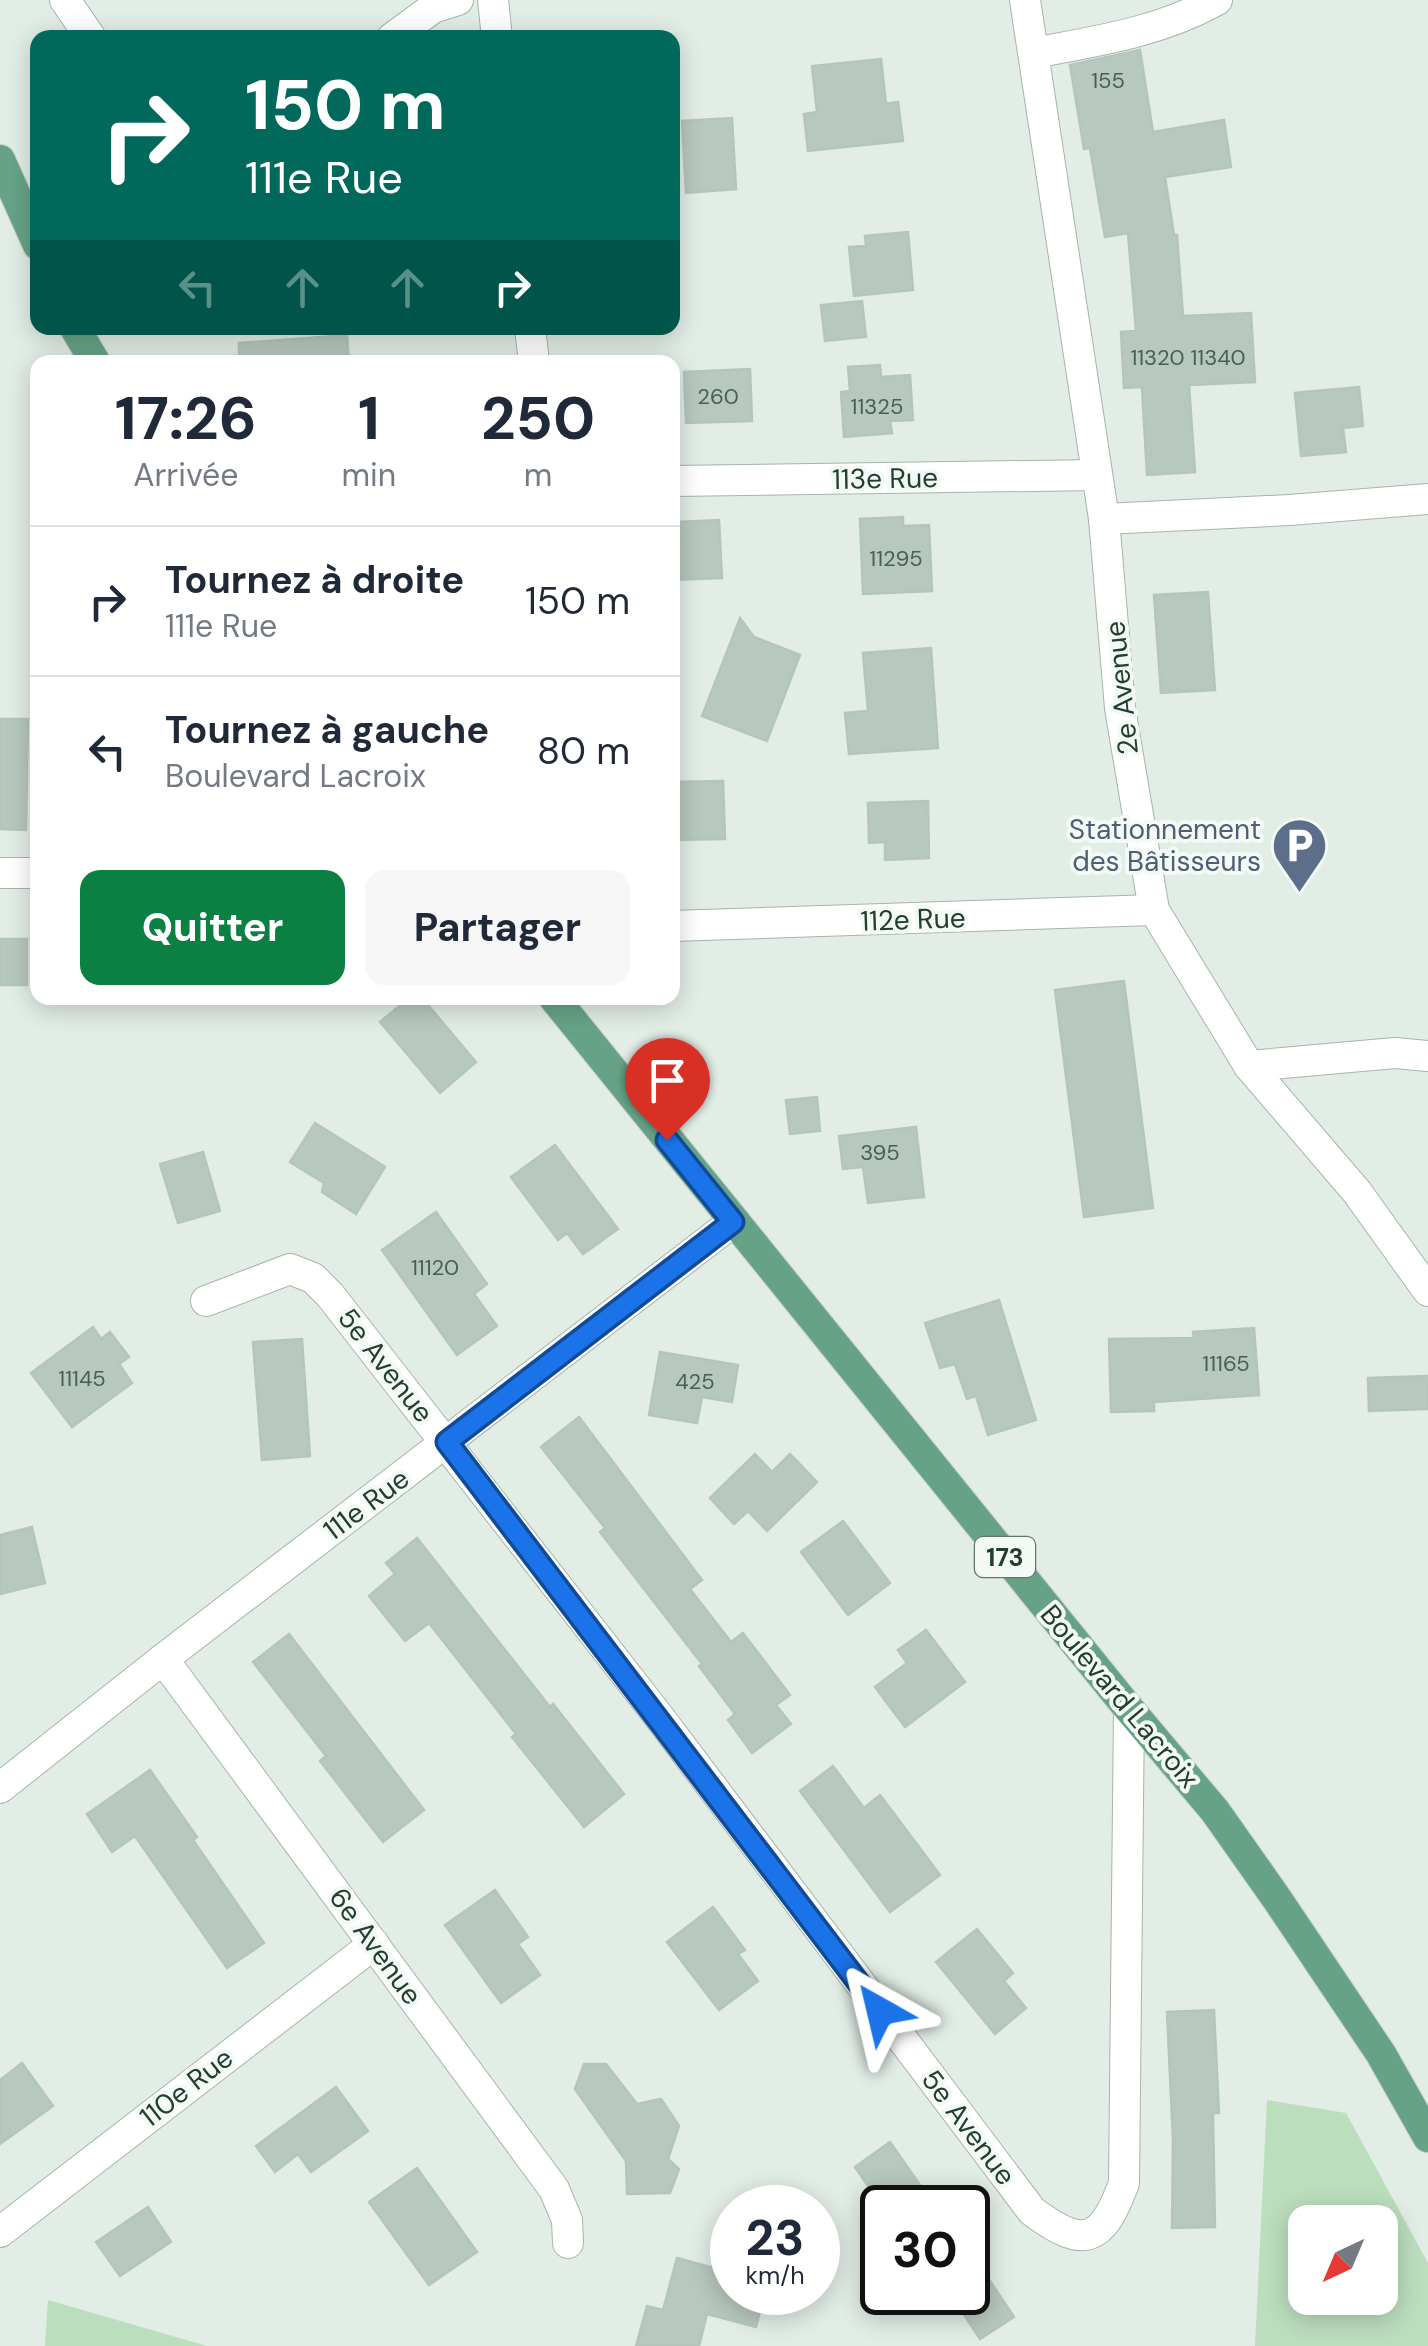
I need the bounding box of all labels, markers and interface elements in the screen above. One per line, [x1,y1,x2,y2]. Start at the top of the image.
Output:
text: 150 m [245,60,446,151]
house number: 155 [1091,66,1125,95]
icon: right [80,70,210,200]
text: 111e Rue [245,148,403,207]
icon: left [170,260,225,315]
icon: ahead [275,260,330,315]
icon: ahead [380,260,435,315]
icon: right [485,260,540,315]
house number: 11320 11340 [1130,343,1246,372]
text: 17:26 [115,379,257,458]
text: 1 [358,379,380,458]
text: 250 [481,379,595,458]
house number: 260 [697,382,739,411]
house number: 11325 [851,392,903,421]
text: Arrivée [133,454,238,496]
text: min [342,454,396,496]
text: m [524,454,552,496]
street label: 113e Rue [832,459,938,498]
house number: 11295 [869,544,923,573]
text: Tournez à droite [165,555,464,605]
icon: right [80,574,135,629]
text: 150 m [525,576,630,626]
text: 111e Rue [165,605,277,647]
street label: 2e Avenue [1096,619,1147,757]
text: Tournez à gauche [165,705,489,755]
icon: left [80,724,135,779]
text: 80 m [537,726,630,776]
text: Boulevard Lacroix [165,755,426,797]
place label: Stationnement des Bâtisseurs [1069,811,1261,880]
parking icon: Stationnement des Bâtisseurs [1270,815,1330,894]
button: Quitter [80,870,345,985]
button: Partager [365,870,630,985]
street label: 112e Rue [860,899,966,940]
pin [625,1038,710,1141]
icon: arrive [640,1053,695,1108]
house number: 395 [860,1138,900,1167]
house number: 11120 [411,1253,459,1282]
street label: 5e Avenue [329,1300,442,1430]
house number: 11165 [1202,1349,1250,1378]
house number: 11145 [58,1364,106,1393]
house number: 425 [675,1367,715,1396]
street label: 111e Rue [316,1460,417,1549]
road number: 173 [975,1537,1035,1577]
street label: Boulevard Lacroix [1032,1597,1207,1796]
street label: 6e Avenue [321,1880,431,2012]
position arrow [828,1959,932,2063]
street label: 110e Rue [132,2039,240,2135]
street label: 5e Avenue [913,2062,1024,2193]
speed limit sign: 30 [860,2185,990,2315]
text: 23 [746,2205,805,2271]
north arrow [1288,2205,1398,2315]
map controls [1288,2205,1398,2315]
text: km/h [745,2259,805,2292]

